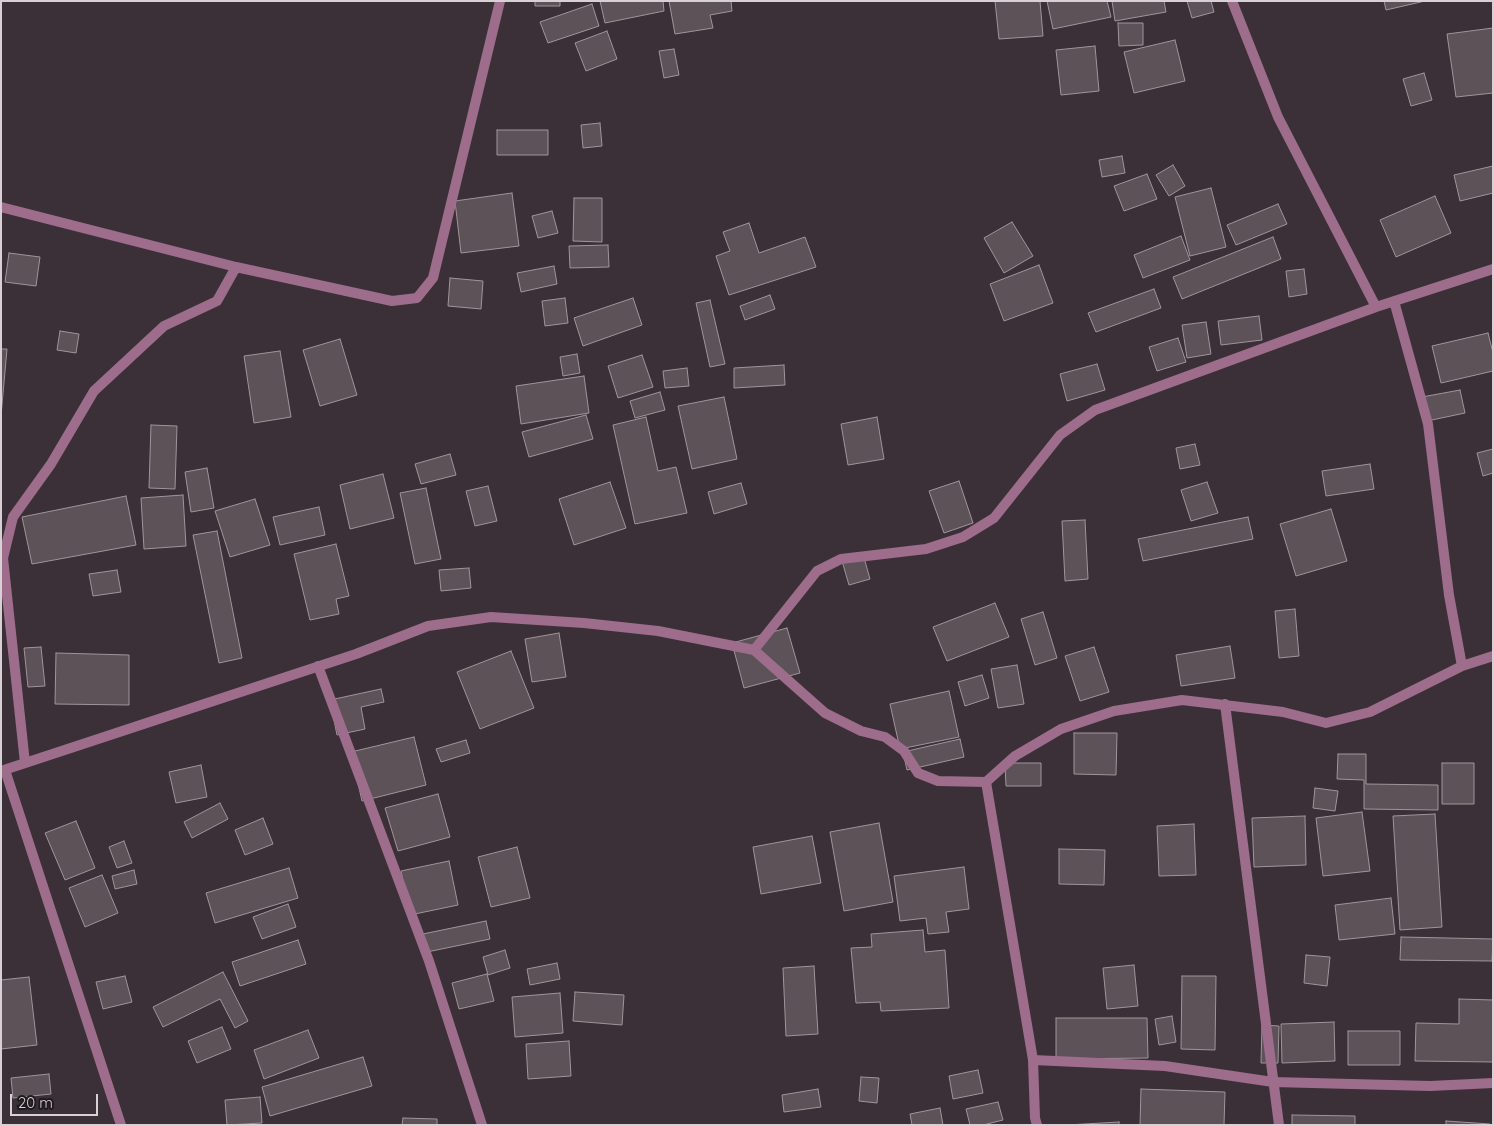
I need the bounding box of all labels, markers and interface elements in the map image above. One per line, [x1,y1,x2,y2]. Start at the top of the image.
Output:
scale bar [12,1084,100,1116]
text: 20 m [18,1093,53,1112]

